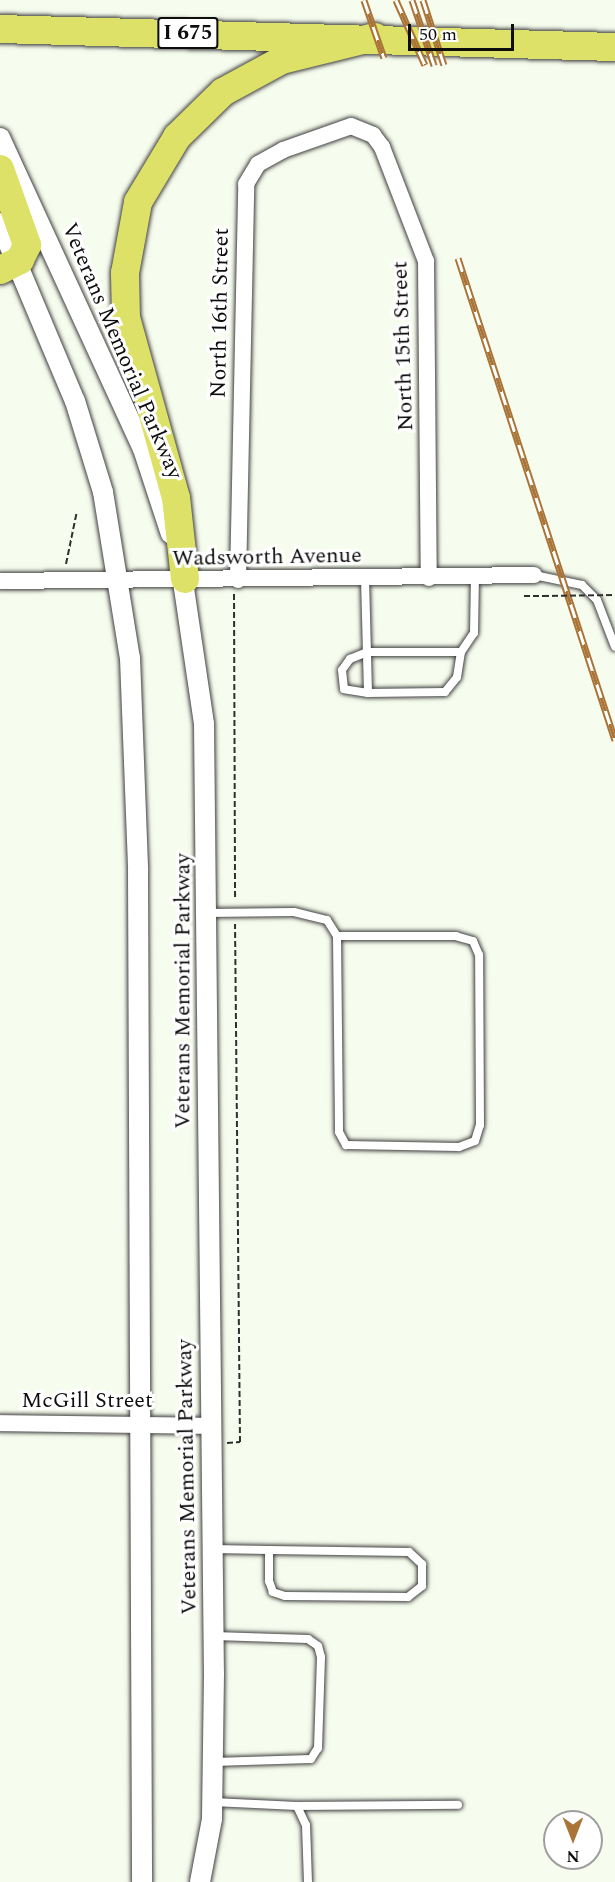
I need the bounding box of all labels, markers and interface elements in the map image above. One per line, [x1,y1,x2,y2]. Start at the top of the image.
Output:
scale bar [411,12,518,50]
road number: I 675 [156,15,219,51]
text: 50 m [419,21,457,48]
street label: Veterans Memorial Parkway [56,219,188,483]
street label: North 16th Street [205,228,235,398]
street label: North 15th Street [387,261,419,431]
street label: Wadsworth Avenue [172,542,362,572]
street label: Veterans Memorial Parkway [170,853,196,1129]
street label: Veterans Memorial Parkway [171,1339,203,1615]
street label: McGill Street [21,1388,153,1414]
north arrow [543,1810,603,1870]
text: N [566,1844,580,1868]

